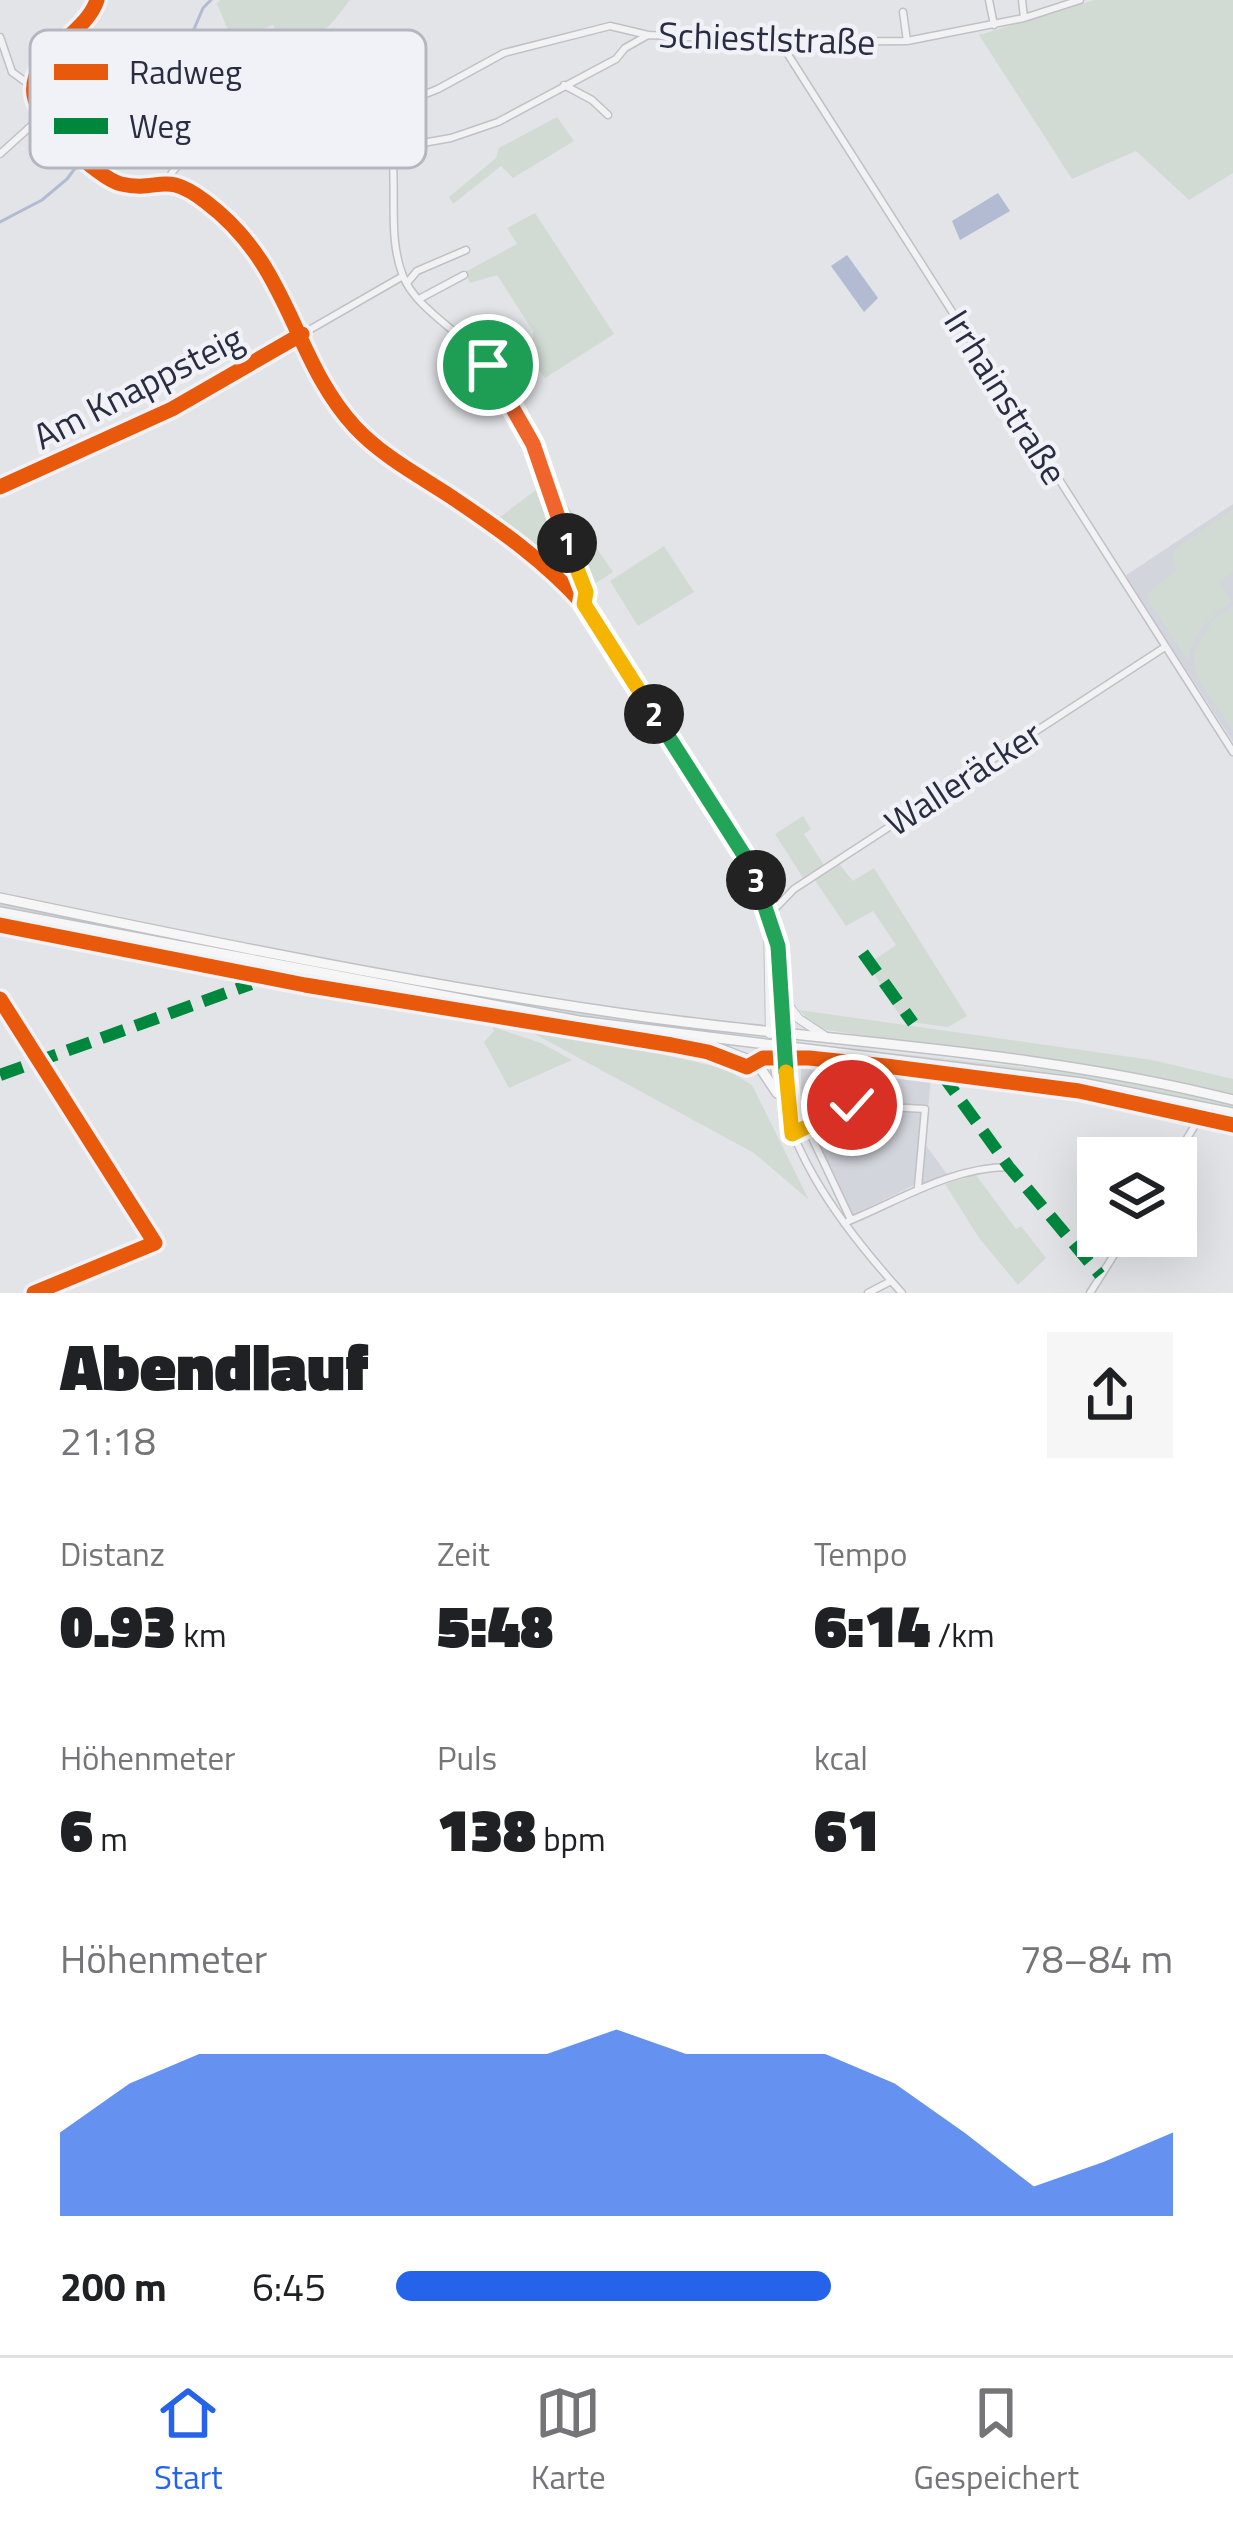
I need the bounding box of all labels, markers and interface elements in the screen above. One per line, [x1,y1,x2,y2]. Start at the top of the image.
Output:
street label: Schiestlstraße [658,6,876,69]
legend [30,30,426,168]
text: Radweg [129,47,242,97]
text: Weg [129,101,191,151]
street label: Irrhainstraße [931,299,1082,495]
street label: Am Knappsteig [23,310,252,463]
pin [437,314,539,416]
icon: arrive [455,332,521,398]
pin: 1 [537,513,597,573]
text: 1 [558,518,576,568]
pin: 2 [624,684,684,744]
text: 2 [645,689,663,739]
street label: Walleräcker [873,706,1052,849]
pin: 3 [726,850,786,910]
text: 3 [747,855,765,905]
pin [801,1054,903,1156]
icon: check [819,1072,885,1138]
map controls [1077,1137,1197,1257]
button: layers [1077,1137,1197,1257]
text: Abendlauf [60,1315,369,1416]
button: share [1047,1332,1173,1458]
text: 21:18 [60,1411,156,1470]
text: Distanz [60,1529,165,1579]
text: Zeit [437,1529,490,1579]
text: Tempo [814,1529,907,1579]
text: 0.93 [60,1579,176,1670]
text: 5:48 [437,1579,553,1670]
text: 6:14 [814,1579,930,1670]
text: km [176,1610,227,1660]
text: /km [930,1610,995,1660]
text: Höhenmeter [60,1733,235,1783]
text: Puls [437,1733,497,1783]
text: kcal [814,1733,868,1783]
text: 6 [60,1783,93,1874]
text: 138 [437,1783,536,1874]
text: 61 [814,1783,880,1874]
text: m [93,1814,128,1864]
text: bpm [536,1814,606,1864]
text: Höhenmeter [60,1929,267,1988]
text: 78–84 m [1020,1929,1173,1988]
text: 200 m [60,2257,167,2316]
text: 6:45 [252,2257,326,2316]
tab: Start [154,2380,223,2502]
tab: Karte [531,2380,606,2502]
tab: Gespeichert [914,2380,1079,2502]

